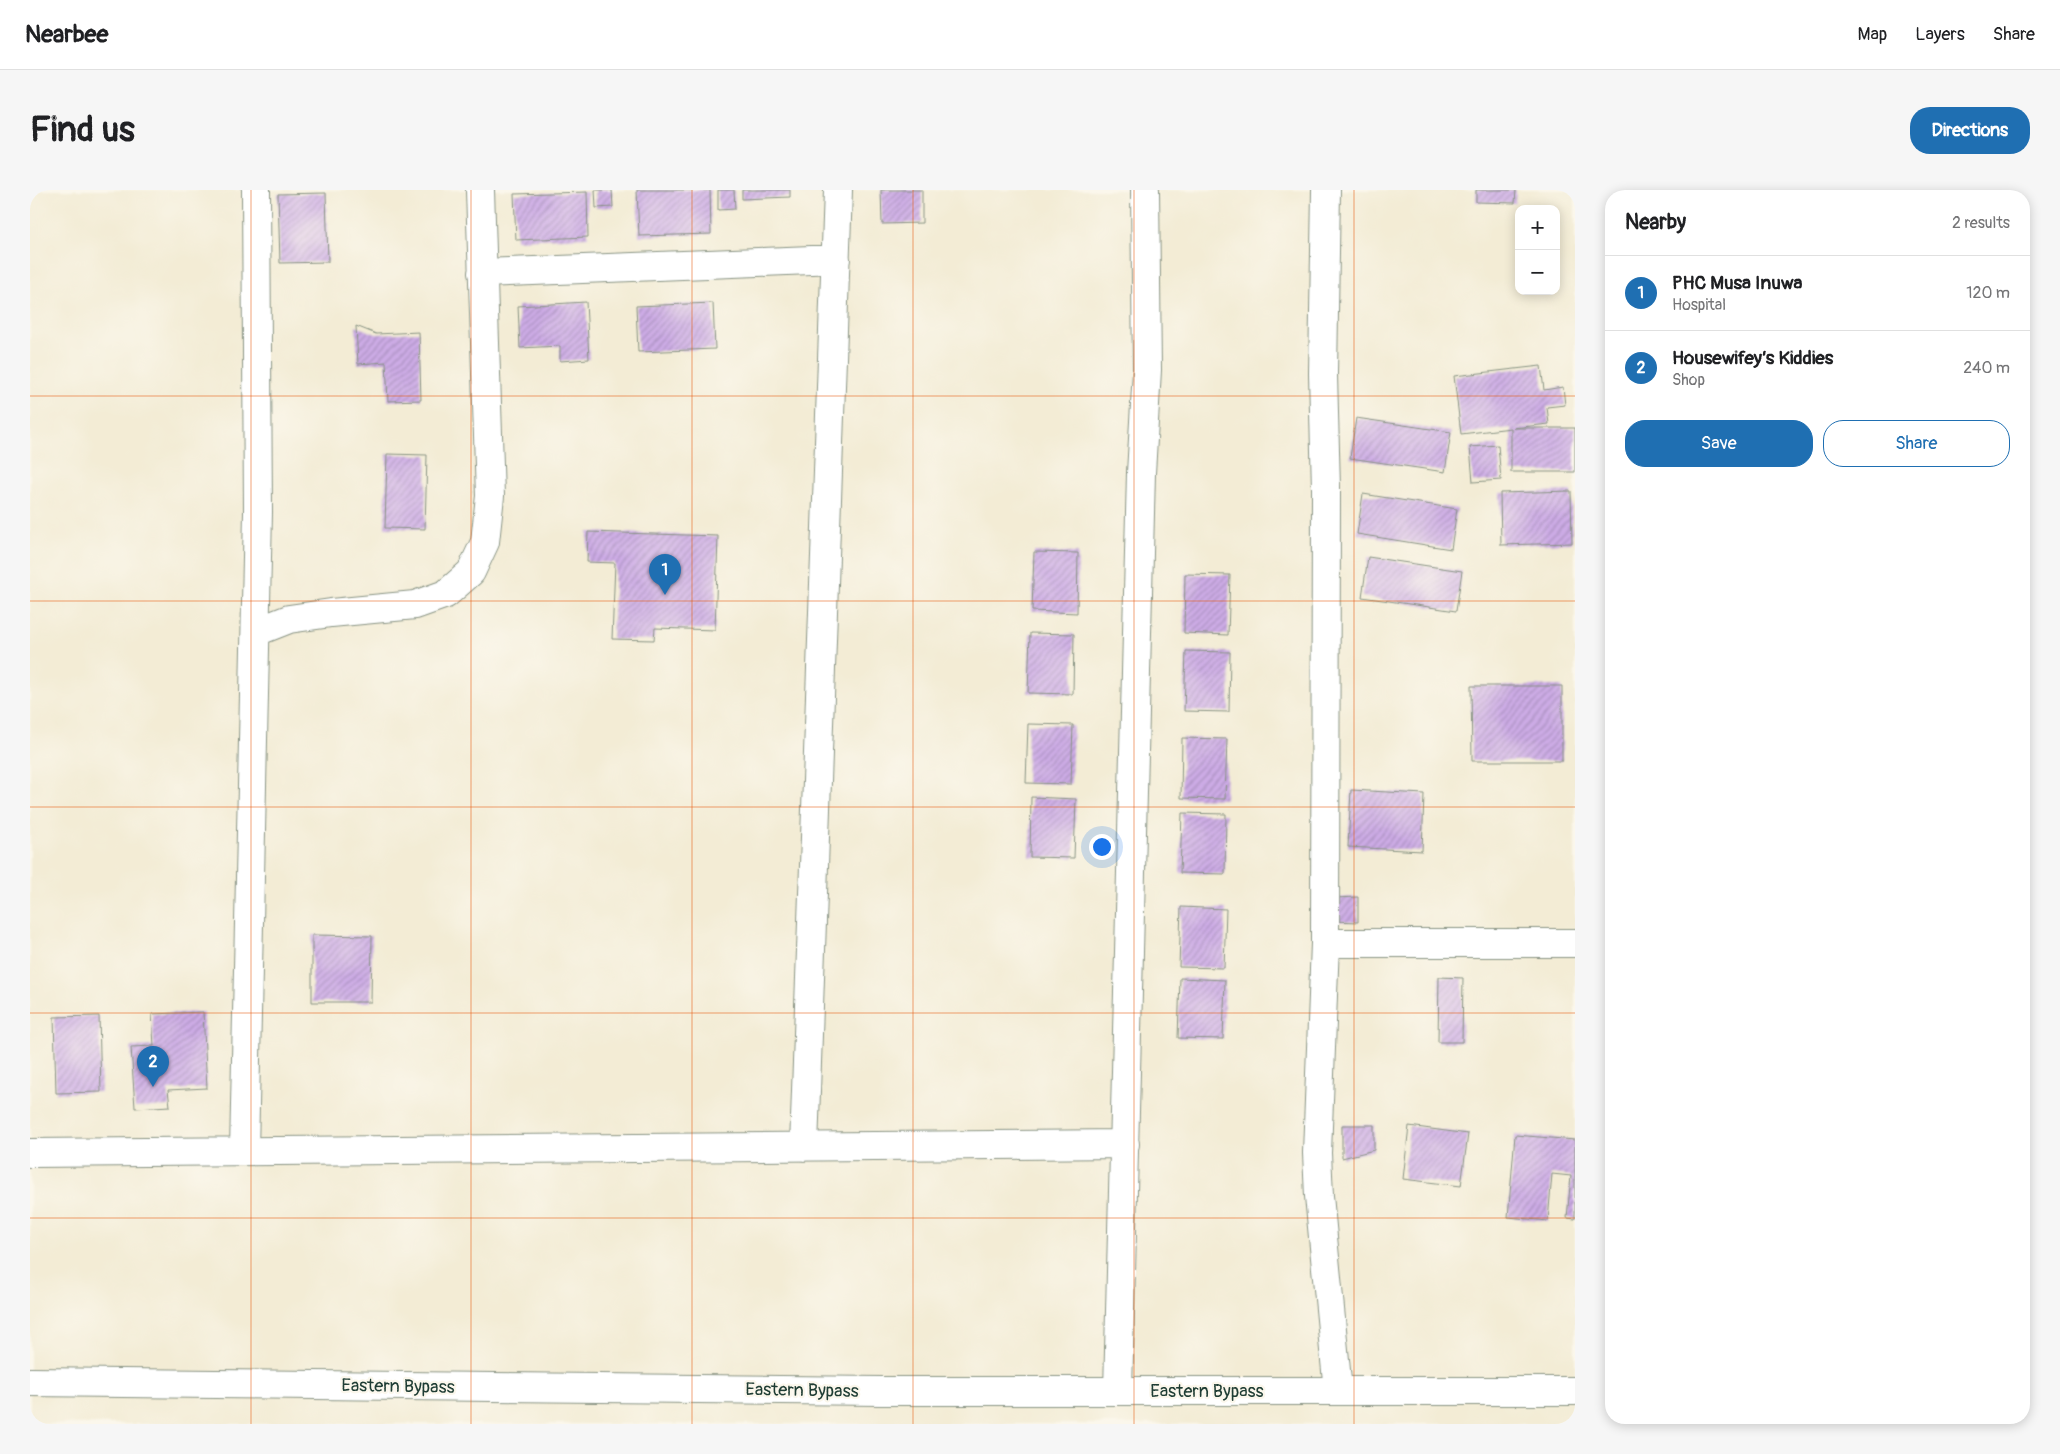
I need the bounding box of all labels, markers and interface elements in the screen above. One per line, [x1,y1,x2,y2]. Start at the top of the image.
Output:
text: Nearbee [25,20,108,49]
text: Map [1858,23,1887,46]
text: Layers [1915,23,1965,46]
text: Share [1993,23,2035,46]
button: Directions [1910,107,2030,154]
text: Find us [30,108,135,152]
map controls [1515,205,1560,295]
button: + [1515,205,1560,250]
text: Nearby [1625,209,1686,236]
text: 2 results [1952,213,2010,233]
button: − [1515,250,1560,295]
text: PHC Musa Inuwa [1672,271,1802,295]
text: 1 [1638,283,1644,303]
text: 120 m [1966,283,2010,303]
text: Hospital [1672,295,1726,315]
text: Housewifey’s Kiddies [1672,346,1833,370]
text: 2 [1637,358,1645,378]
text: 240 m [1963,358,2010,378]
text: Shop [1672,370,1705,390]
button: Save [1625,420,1813,467]
button: Share [1823,420,2010,467]
pin: 1 [649,554,681,595]
your location [1089,834,1115,860]
pin: 2 [137,1046,169,1087]
street label: Eastern Bypass [341,1374,455,1399]
street label: Eastern Bypass [745,1378,859,1403]
street label: Eastern Bypass [1150,1380,1264,1403]

